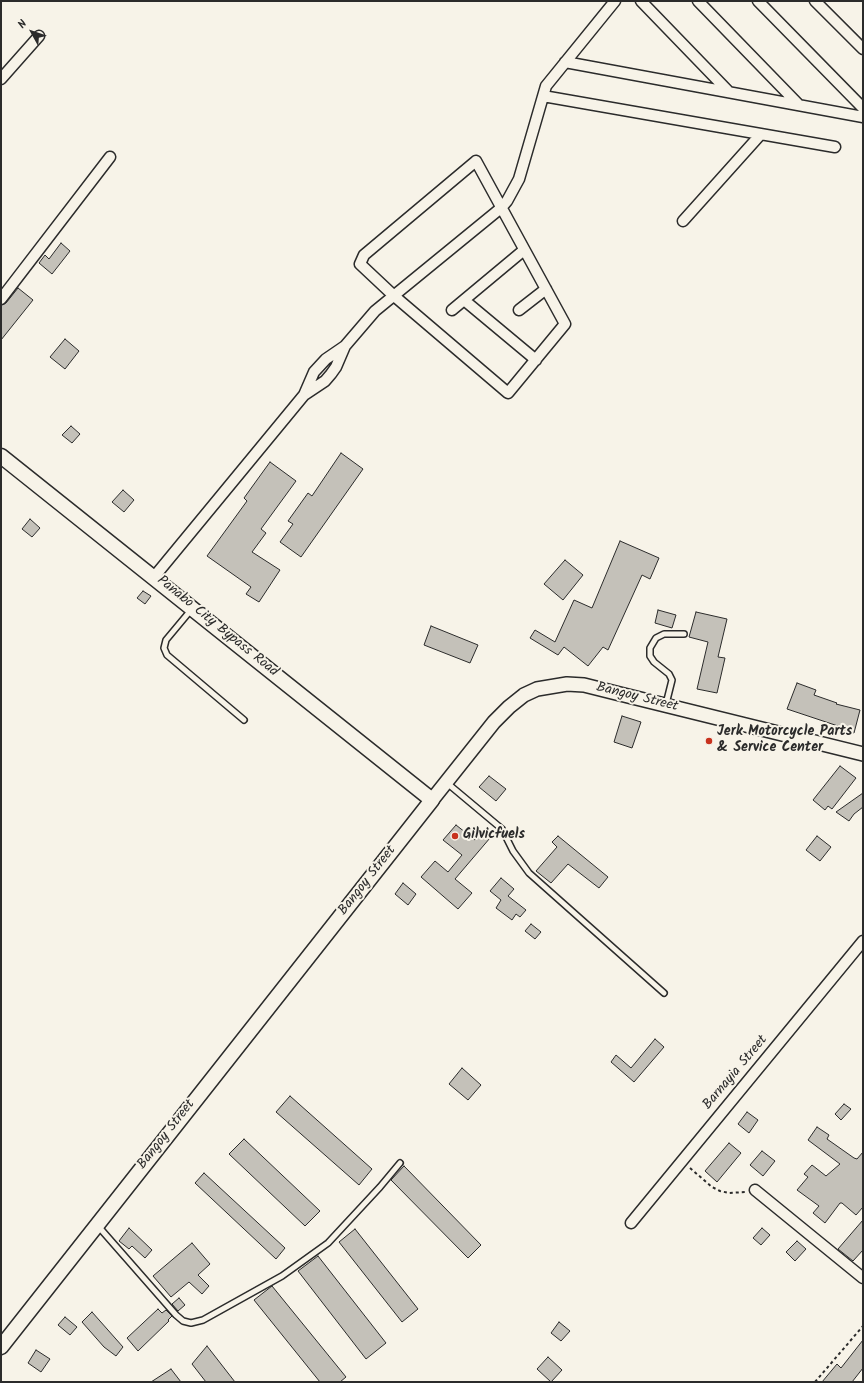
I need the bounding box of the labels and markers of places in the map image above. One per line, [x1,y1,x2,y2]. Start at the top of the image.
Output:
place label: Jerk Motorcycle Parts & Service Center [717,725,852,758]
marker: Jerk Motorcycle Parts & Service Center [704,736,714,746]
place label: Gilvicfuels [463,828,525,844]
marker: Gilvicfuels [450,831,460,841]

